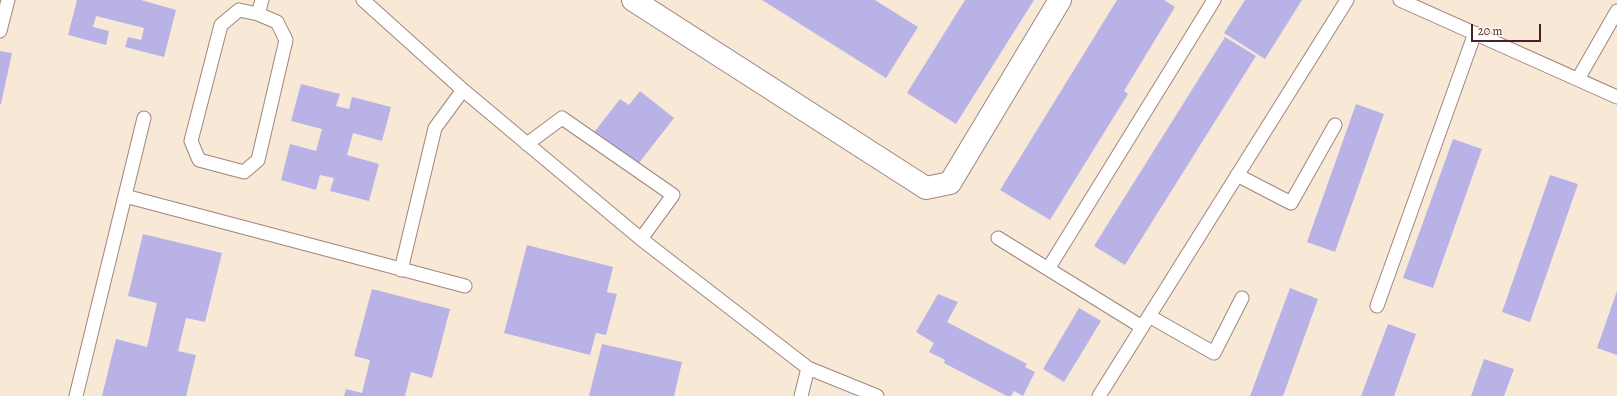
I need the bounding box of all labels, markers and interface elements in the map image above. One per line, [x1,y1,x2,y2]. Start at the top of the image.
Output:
scale bar [1473,16,1543,42]
text: 20 m [1478,23,1502,39]

